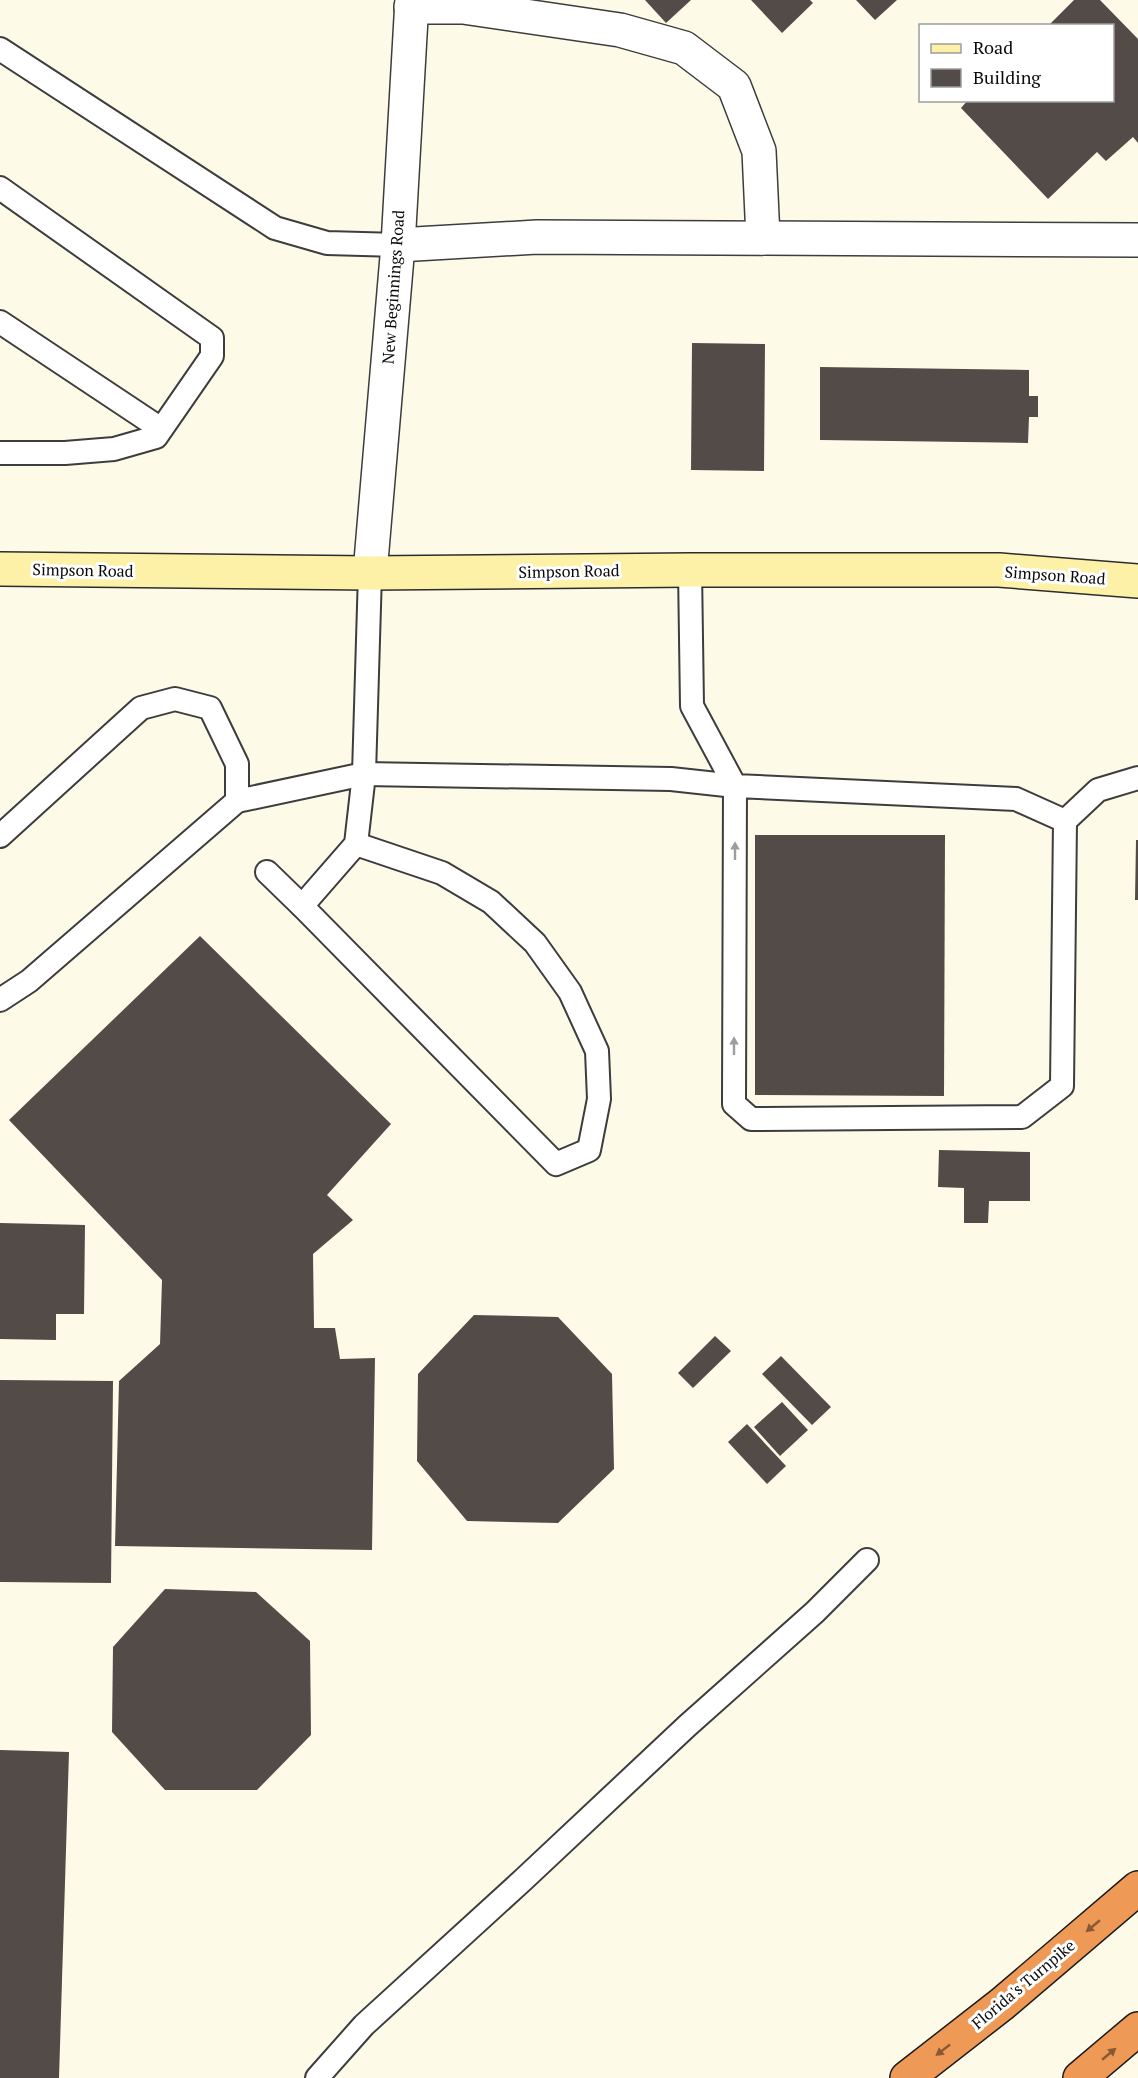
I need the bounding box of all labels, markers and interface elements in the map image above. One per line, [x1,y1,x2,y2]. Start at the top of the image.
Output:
legend [919,24,1114,102]
text: Road [973,35,1013,59]
text: Building [973,65,1041,89]
street label: New Beginnings Road [377,209,409,365]
street label: Simpson Road [32,558,134,582]
street label: Simpson Road [518,559,620,583]
street label: Simpson Road [1004,560,1106,590]
one-way arrow [730,841,740,860]
one-way arrow [729,1036,739,1055]
one-way arrow [1086,1919,1101,1932]
street label: Florida's Turnpike [967,1934,1079,2034]
one-way arrow [935,2043,951,2056]
one-way arrow [1101,2047,1117,2060]

